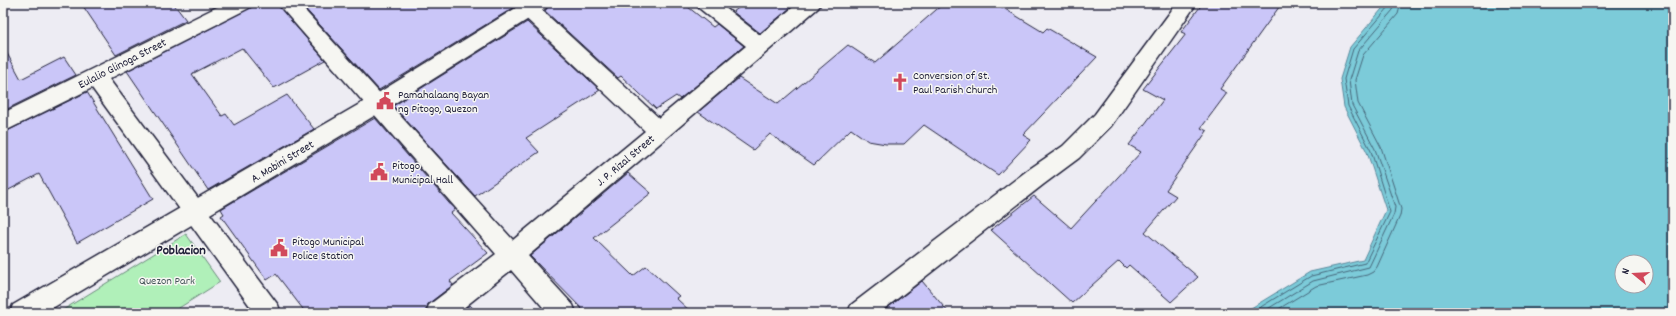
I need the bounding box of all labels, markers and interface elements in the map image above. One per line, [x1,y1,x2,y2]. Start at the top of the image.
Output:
street label: Eulalio Glinoga Street [76,34,170,94]
place label: Conversion of St. Paul Parish Church [913,68,997,99]
church icon: Conversion of St. Paul Parish Church [890,72,910,92]
place label: Pamahalaang Bayan ng Pitogo, Quezon [398,87,490,118]
public building icon: Pamahalaang Bayan ng Pitogo, Quezon [375,91,395,111]
street label: J. P. Rizal Street [593,131,660,191]
street label: A. Mabini Street [248,136,318,188]
place label: Pitogo Municipal Hall [392,158,453,189]
public building icon: Pitogo Municipal Hall [369,162,389,182]
place label: Pitogo Municipal Police Station [292,234,364,265]
public building icon: Pitogo Municipal Police Station [269,238,289,258]
district label: Poblacion [156,241,206,261]
north arrow [1614,254,1654,294]
text: N [1618,266,1635,277]
park label: Quezon Park [139,273,195,290]

